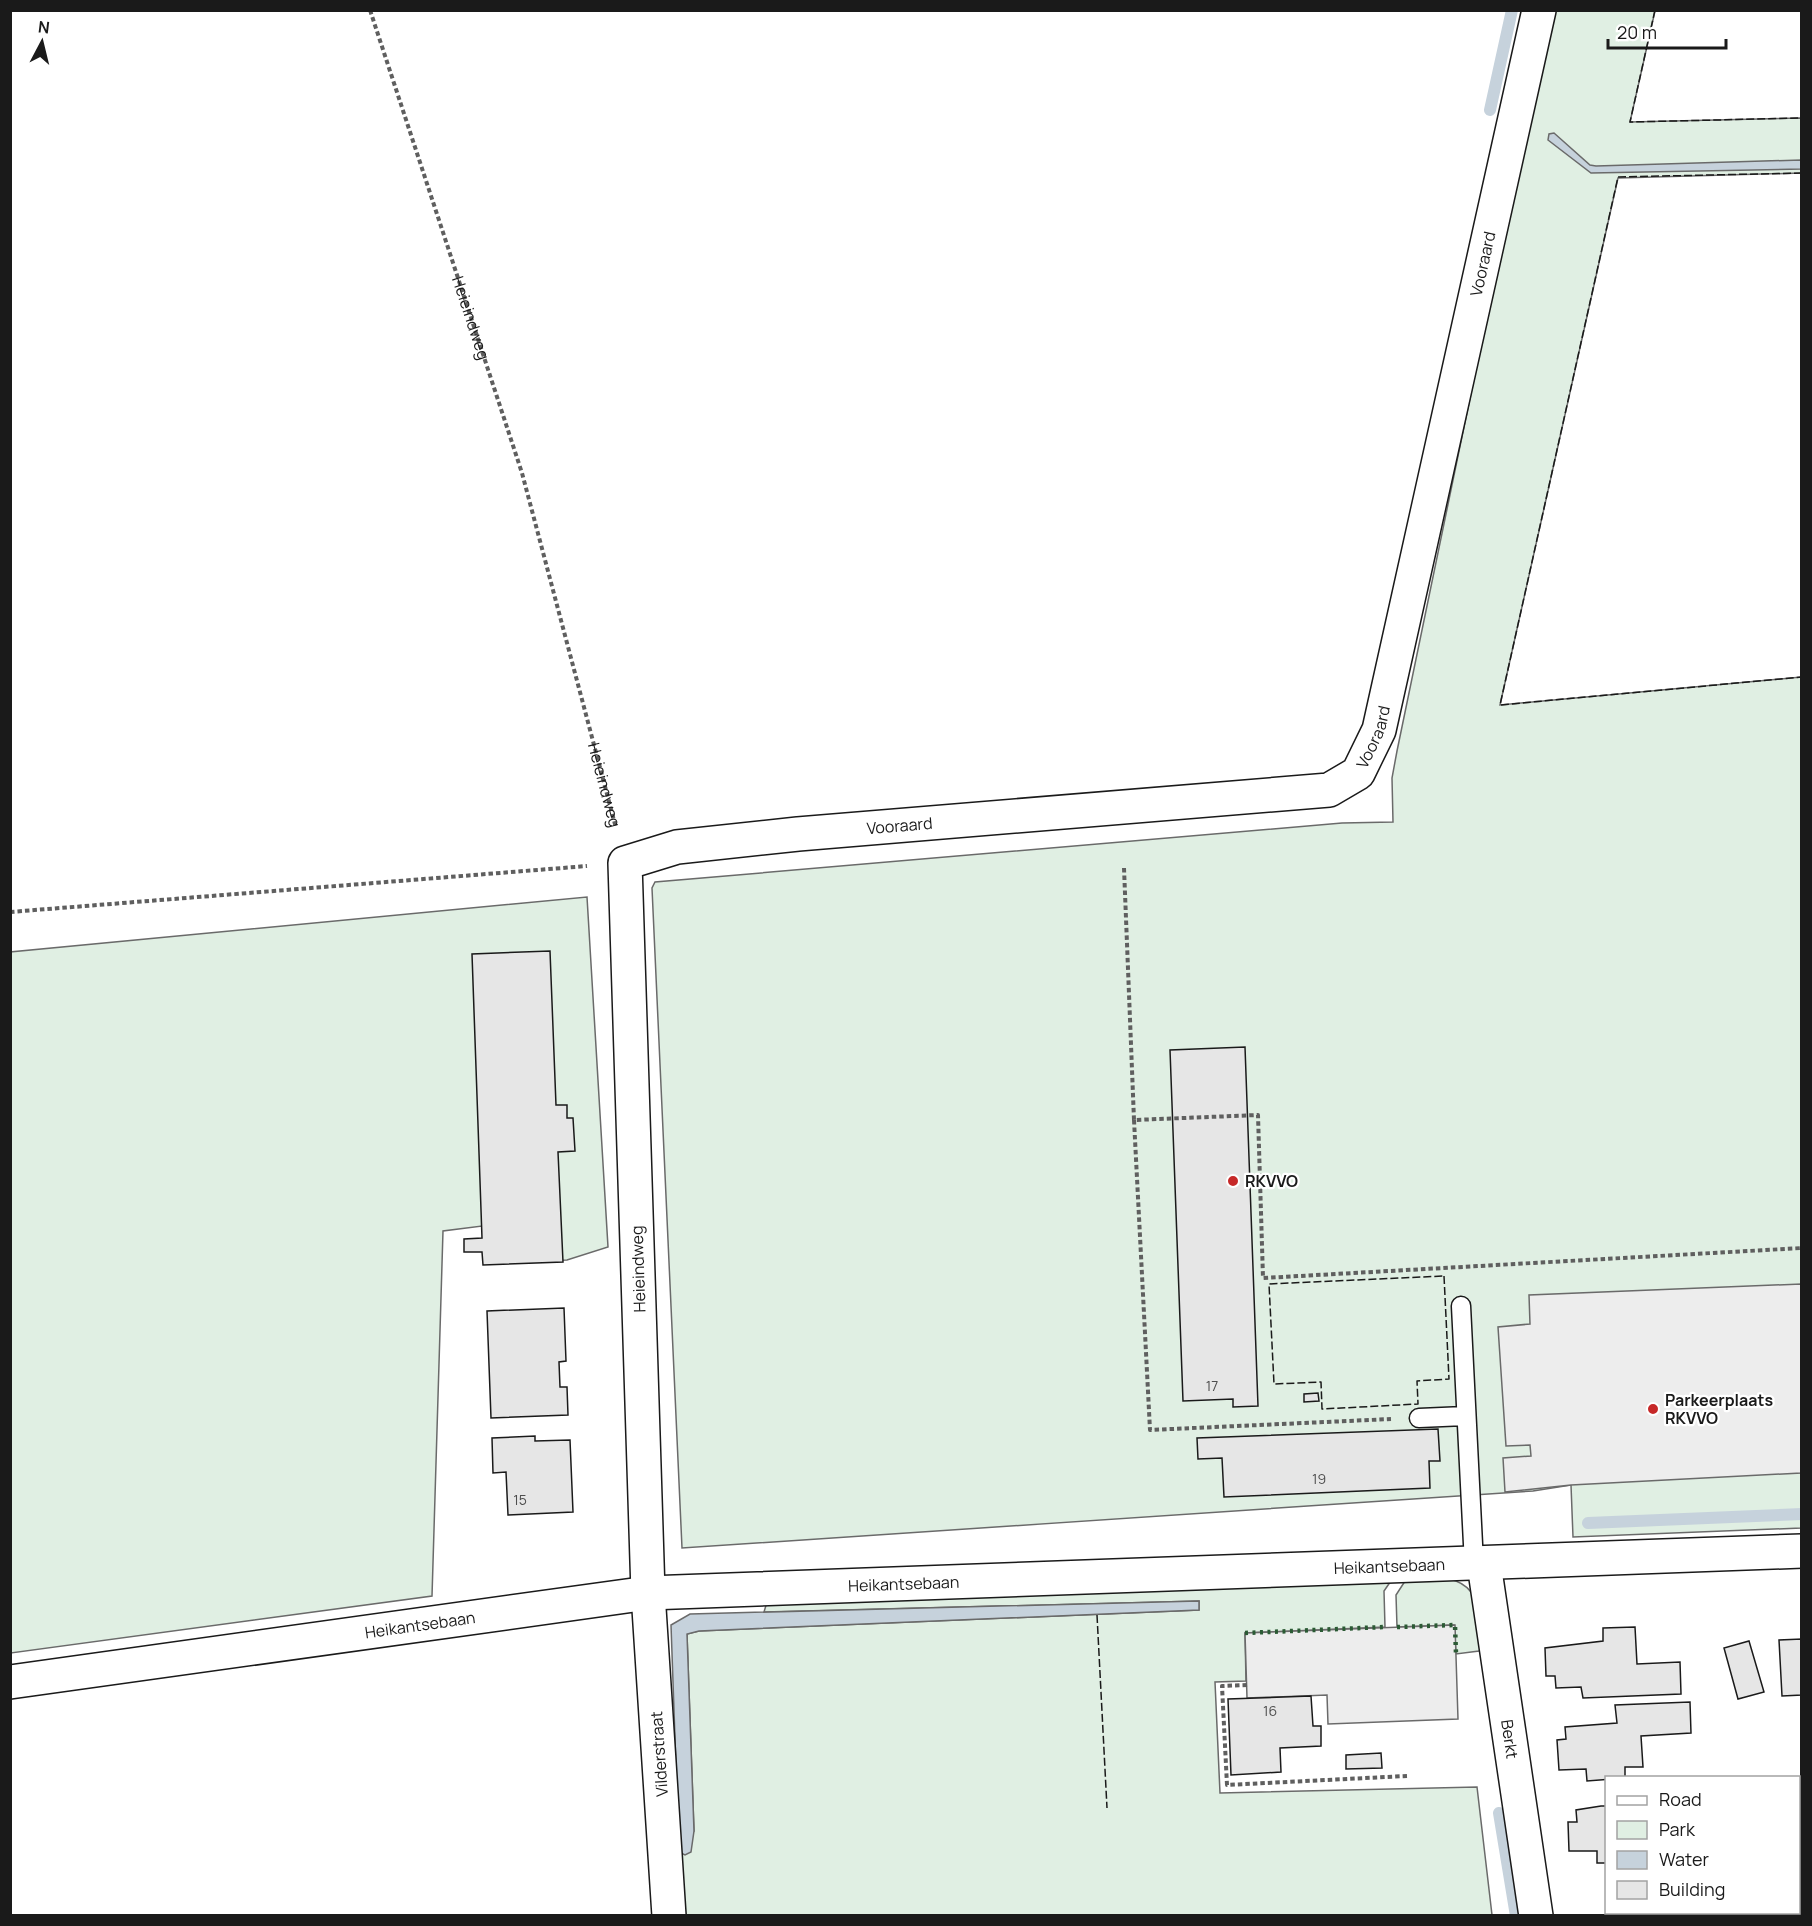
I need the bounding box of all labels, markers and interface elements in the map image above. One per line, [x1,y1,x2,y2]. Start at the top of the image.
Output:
north arrow [12,12,72,72]
scale bar [1608,12,1726,50]
text: N [37,15,51,39]
text: 20 m [1617,20,1657,44]
street label: Vooraard [1465,229,1500,298]
street label: Heieindweg [447,273,495,363]
street label: Vooraard [1351,704,1395,772]
street label: Heieindweg [583,740,626,830]
street label: Vooraard [866,812,933,839]
place label: RKVVO [1245,1170,1298,1192]
marker: RKVVO [1226,1174,1240,1188]
street label: Heieindweg [625,1225,651,1313]
house number: 17 [1206,1376,1218,1395]
place label: Parkeerplaats RKVVO [1665,1389,1773,1429]
marker: Parkeerplaats RKVVO [1646,1402,1660,1416]
house number: 19 [1312,1469,1326,1488]
house number: 15 [513,1490,527,1509]
street label: Heikantsebaan [1333,1553,1445,1579]
street label: Heikantsebaan [848,1571,960,1597]
street label: Heikantsebaan [363,1606,477,1643]
house number: 16 [1263,1701,1277,1720]
street label: Vilderstraat [645,1711,673,1797]
street label: Berkt [1496,1718,1524,1760]
legend [1605,1776,1800,1914]
text: Road [1659,1787,1702,1811]
text: Park [1659,1817,1696,1841]
text: Water [1659,1847,1709,1871]
text: Building [1659,1877,1725,1901]

